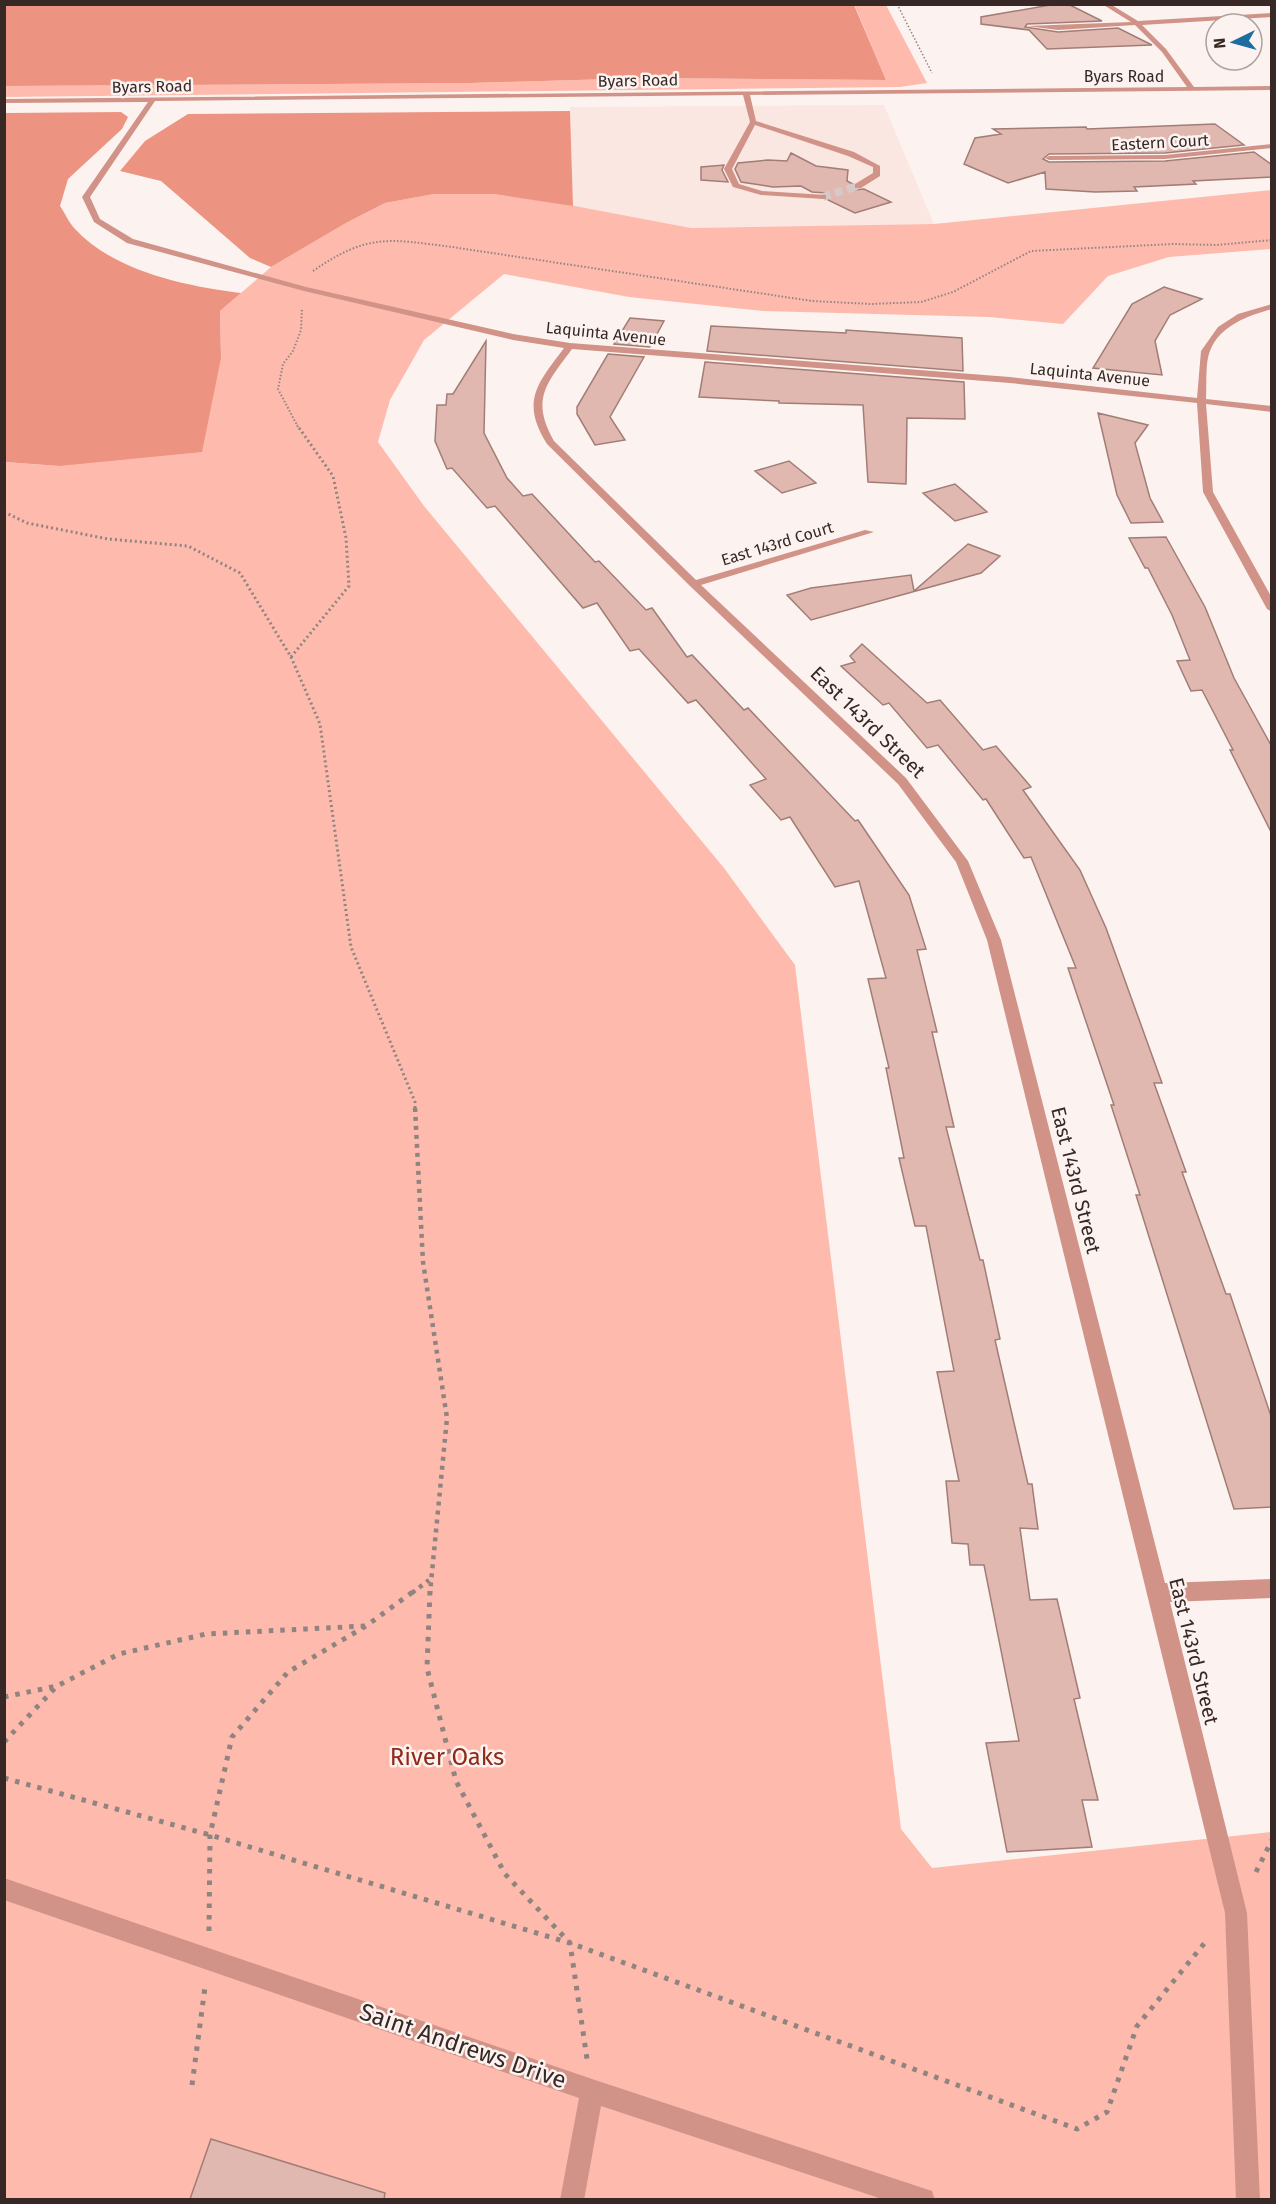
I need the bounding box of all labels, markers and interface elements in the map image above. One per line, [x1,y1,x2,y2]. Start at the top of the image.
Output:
north arrow [1204,12,1264,72]
text: N [1210,37,1229,49]
street label: Byars Road [1084,67,1164,86]
street label: Byars Road [598,70,678,91]
street label: Byars Road [112,76,192,97]
street label: Eastern Court [1111,130,1210,155]
street label: Laquinta Avenue [545,318,667,349]
street label: Laquinta Avenue [1029,359,1151,390]
street label: East 143rd Court [719,517,836,570]
street label: East 143rd Street [806,661,931,783]
street label: East 143rd Street [1046,1104,1106,1257]
street label: East 143rd Street [1164,1575,1224,1728]
park label: River Oaks [390,1743,504,1771]
street label: Saint Andrews Drive [356,1997,570,2095]

